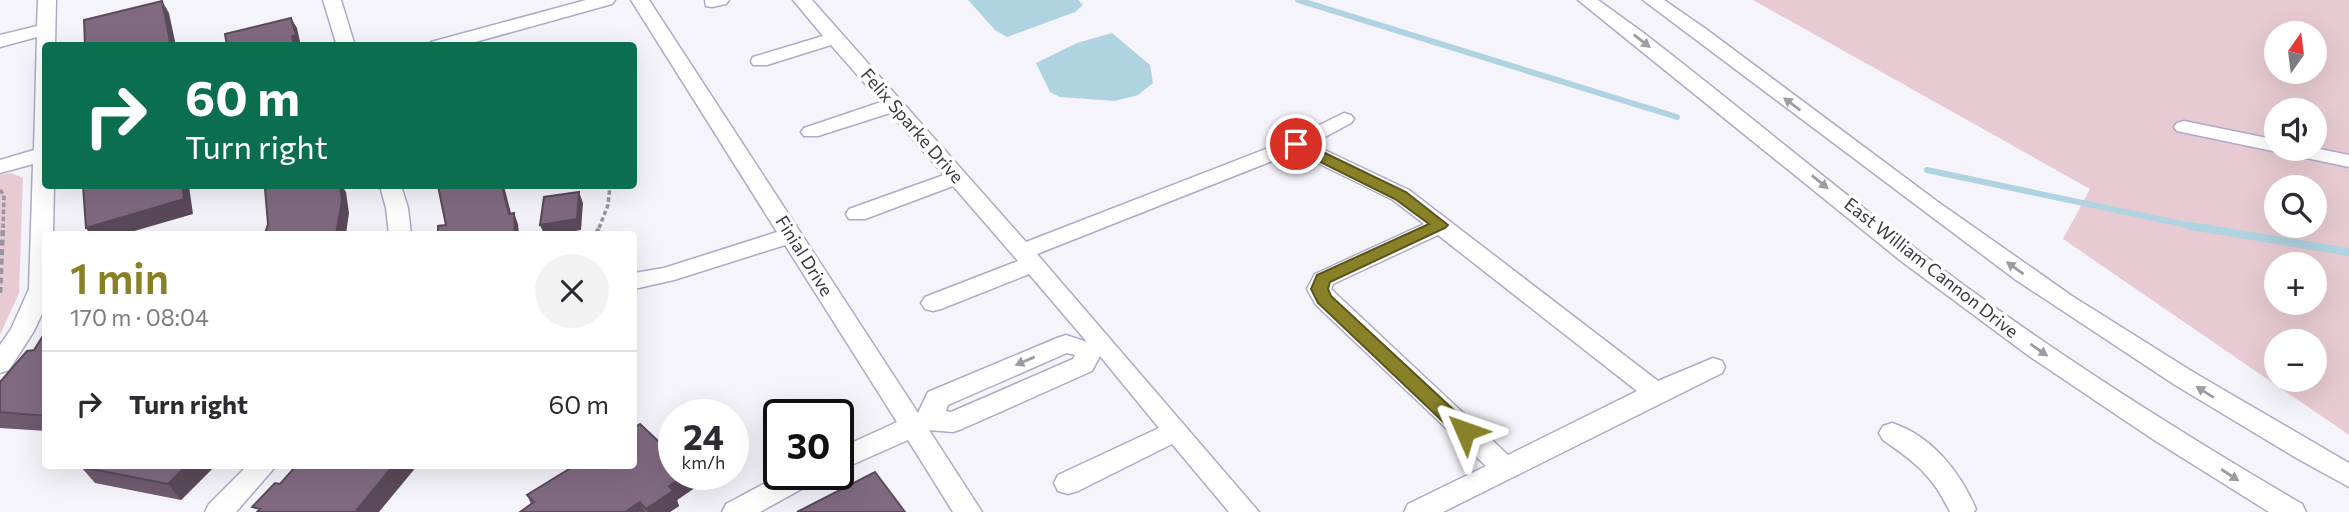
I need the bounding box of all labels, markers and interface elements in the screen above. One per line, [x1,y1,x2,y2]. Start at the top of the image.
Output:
north arrow [2264,21,2328,84]
map controls [2264,21,2327,392]
one-way arrow [1633,33,1651,47]
street label: Felix Sparke Drive [857,63,969,187]
text: 60 m [185,66,300,126]
icon: right [70,70,161,161]
one-way arrow [1784,96,1802,111]
button: sound [2264,98,2327,161]
pin [1266,114,1326,174]
icon: arrive [1277,125,1315,163]
text: Turn right [185,126,328,166]
one-way arrow [1811,174,1829,189]
button: search [2264,175,2327,238]
street label: East William Cannon Drive [1840,192,2023,342]
street label: Finial Drive [771,211,838,300]
text: 1 min [70,251,169,303]
button: + [2264,252,2327,315]
button: close [535,254,609,328]
one-way arrow [2006,261,2024,275]
text: 170 m · 08:04 [70,303,209,331]
button: − [2264,329,2327,392]
one-way arrow [2030,343,2049,356]
one-way arrow [1014,356,1035,367]
icon: right [70,385,108,423]
one-way arrow [2196,386,2215,398]
text: Turn right [129,388,248,419]
text: 60 m [549,388,609,419]
position arrow [1428,394,1502,468]
speed limit sign: 30 [763,399,854,490]
text: 24 [683,414,724,457]
text: km/h [682,451,725,473]
one-way arrow [2220,468,2239,481]

